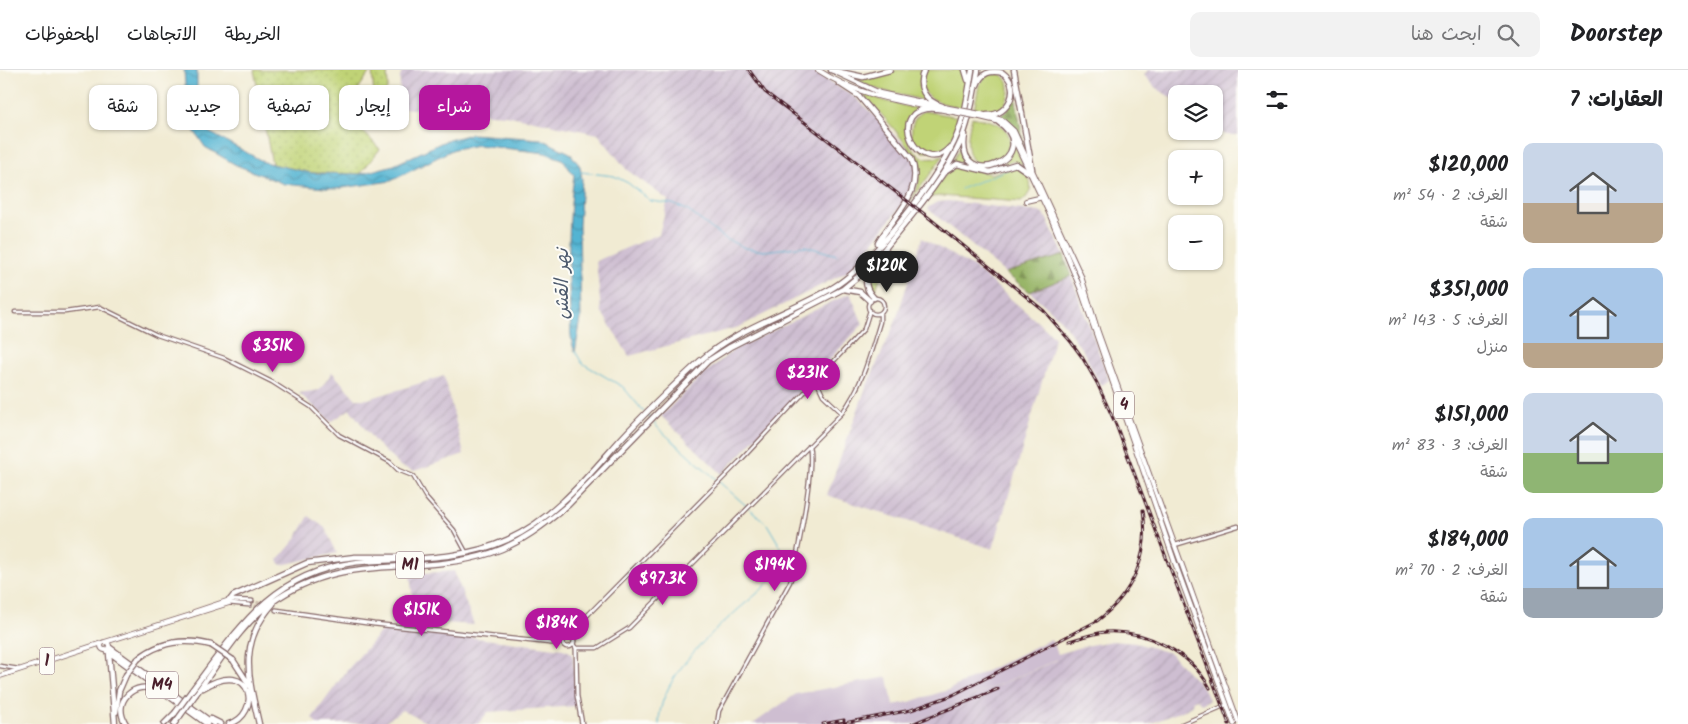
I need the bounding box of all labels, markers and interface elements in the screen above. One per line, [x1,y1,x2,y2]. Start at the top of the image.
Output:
search box [1190,12,1540,57]
text: Doorstep [1570,15,1663,54]
text: ابحث هنا [1411,20,1482,50]
text: المحفوظات [25,21,99,50]
text: الاتجاهات [127,21,197,50]
text: الخريطة [225,21,281,50]
icon: search [1494,21,1522,49]
text: العقارات: 7 [1569,84,1663,117]
chip: شقة [89,85,157,130]
chip: جديد [167,85,239,130]
chip: تصفية [249,85,329,130]
chip: إيجار [339,85,409,130]
chip: شراء [419,85,490,130]
map controls [1168,85,1223,270]
button: layers [1168,85,1223,140]
icon: filters [1263,86,1291,114]
text: $120,000 [1428,149,1508,182]
button: + [1168,150,1223,205]
icon: home [1563,163,1623,223]
text: الغرف: 2 · 54 m² [1393,183,1508,208]
text: شقة [1480,210,1508,235]
button: − [1168,215,1223,270]
water label: نهر القش [548,246,578,320]
pin: $120K [852,250,922,293]
text: $120K [866,254,908,279]
text: $351,000 [1429,274,1508,307]
icon: home [1563,288,1623,348]
text: الغرف: 5 · 143 m² [1388,308,1508,333]
pin: $351K [238,330,308,373]
text: $351K [253,334,293,359]
text: منزل [1476,335,1508,360]
pin: $231K [773,358,843,400]
text: $231K [787,361,829,386]
road number: 4 [1114,392,1134,418]
text: $151,000 [1434,399,1508,432]
icon: home [1563,413,1623,473]
text: الغرف: 3 · 83 m² [1392,433,1508,458]
text: شقة [1480,460,1508,485]
text: $184,000 [1428,524,1508,557]
icon: home [1563,538,1623,598]
pin: $194K [740,550,810,592]
road number: M1 [396,552,424,578]
text: $194K [755,553,795,578]
text: الغرف: 2 · 70 m² [1395,558,1508,583]
pin: $97.3K [622,564,704,606]
text: $97.3K [639,567,687,592]
text: شقة [1480,585,1508,610]
pin: $151K [387,594,457,637]
text: $151K [404,598,440,623]
pin: $184K [522,608,592,650]
text: $184K [536,611,578,636]
road number: 1 [40,648,54,674]
road number: M4 [146,672,178,698]

